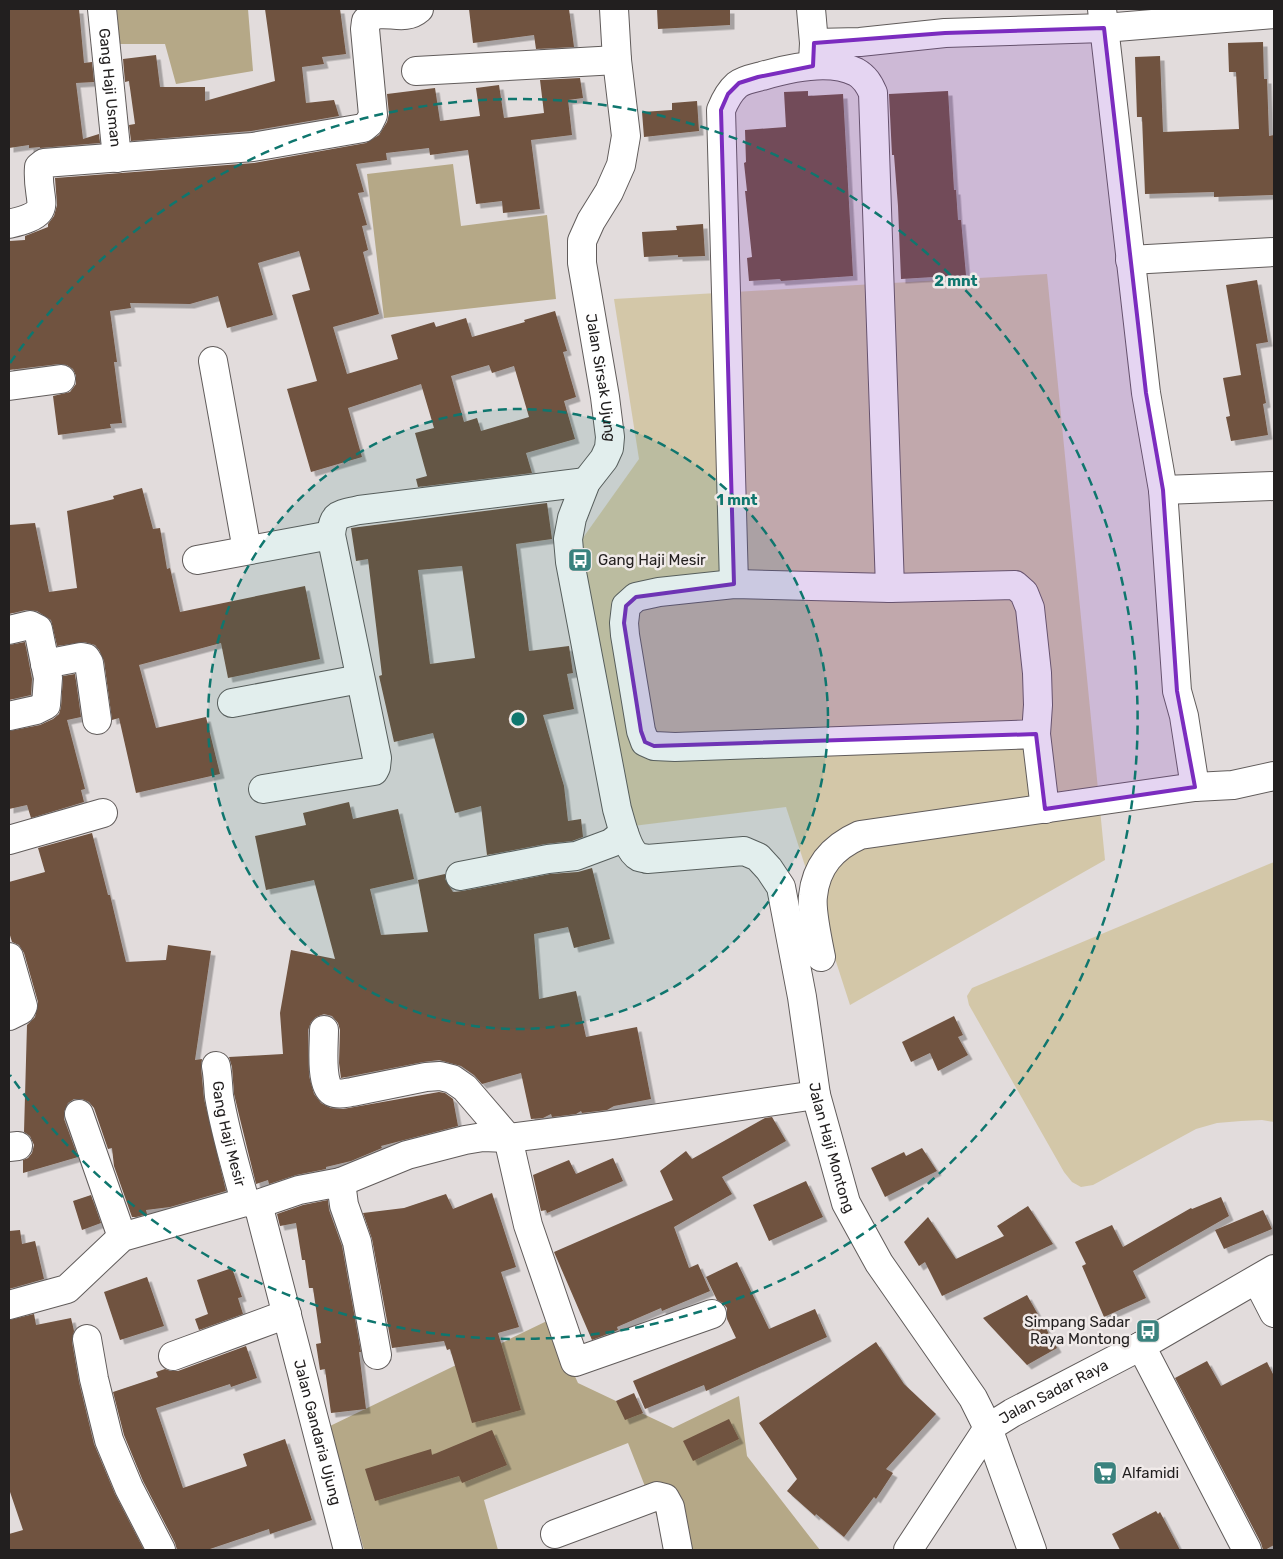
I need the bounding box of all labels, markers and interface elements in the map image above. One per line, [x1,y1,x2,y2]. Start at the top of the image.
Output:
street label: Gang Haji Usman [95,27,125,148]
text: 2 mnt [934,272,978,290]
street label: Jalan Sirsak Ujung [582,312,619,443]
text: 1 mnt [717,491,757,509]
bus stop icon: Gang Haji Mesir [567,547,593,573]
place label: Gang Haji Mesir [598,551,706,569]
centre of rings [509,710,527,728]
street label: Gang Haji Mesir [209,1080,250,1189]
street label: Jalan Haji Montong [805,1081,859,1216]
place label: Simpang Sadar Raya Montong [1024,1313,1130,1348]
bus stop icon: Simpang Sadar Raya Montong [1135,1318,1161,1344]
street label: Jalan Sadar Raya [996,1356,1111,1428]
street label: Jalan Gandaria Ujung [290,1358,345,1507]
supermarket icon: Alfamidi [1092,1460,1118,1486]
place label: Alfamidi [1122,1464,1179,1482]

